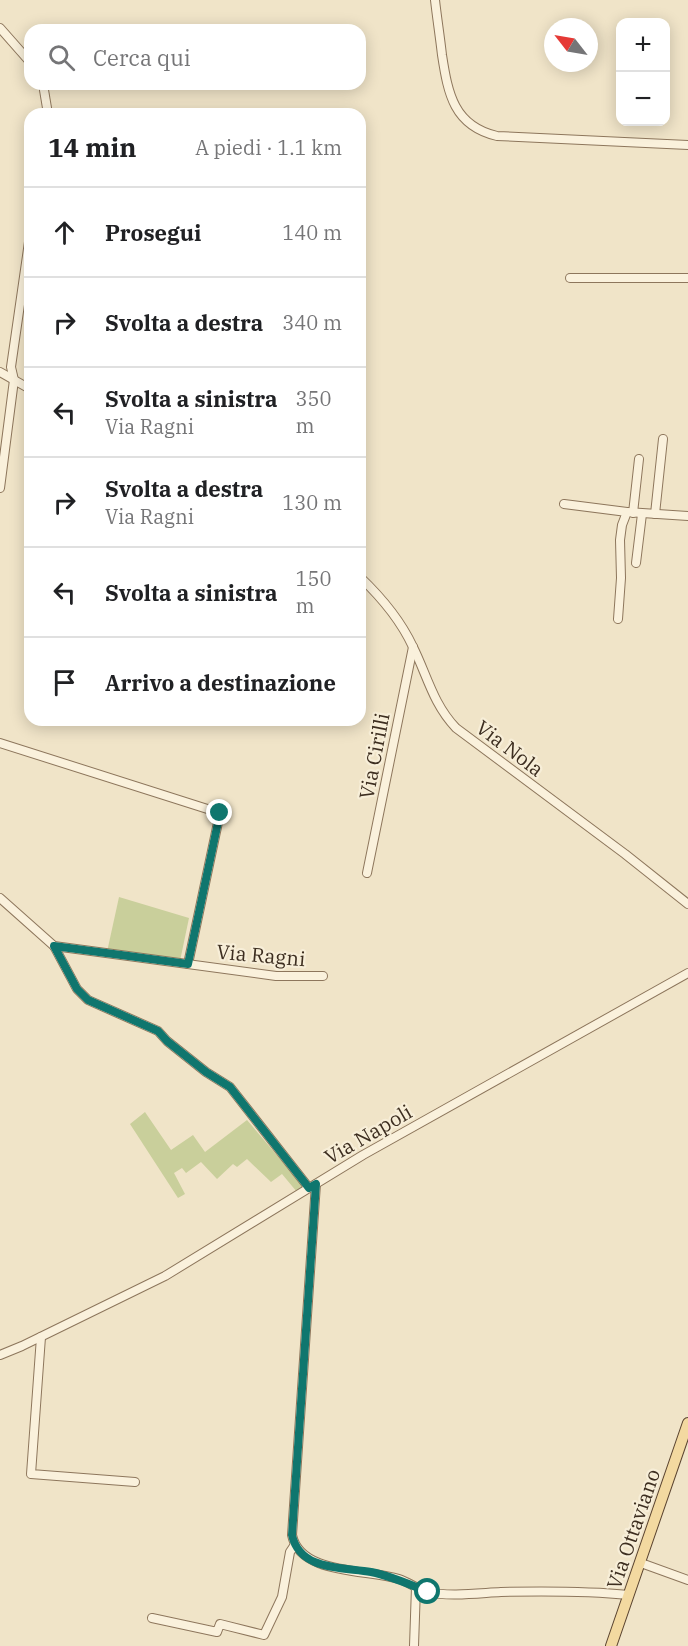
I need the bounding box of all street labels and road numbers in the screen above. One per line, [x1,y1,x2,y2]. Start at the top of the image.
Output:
street label: Via Cirilli [352,710,396,802]
street label: Via Nola [471,714,549,782]
street label: Via Ragni [216,938,306,972]
street label: Via Napoli [319,1098,417,1170]
street label: Via Ottaviano [600,1465,666,1593]

